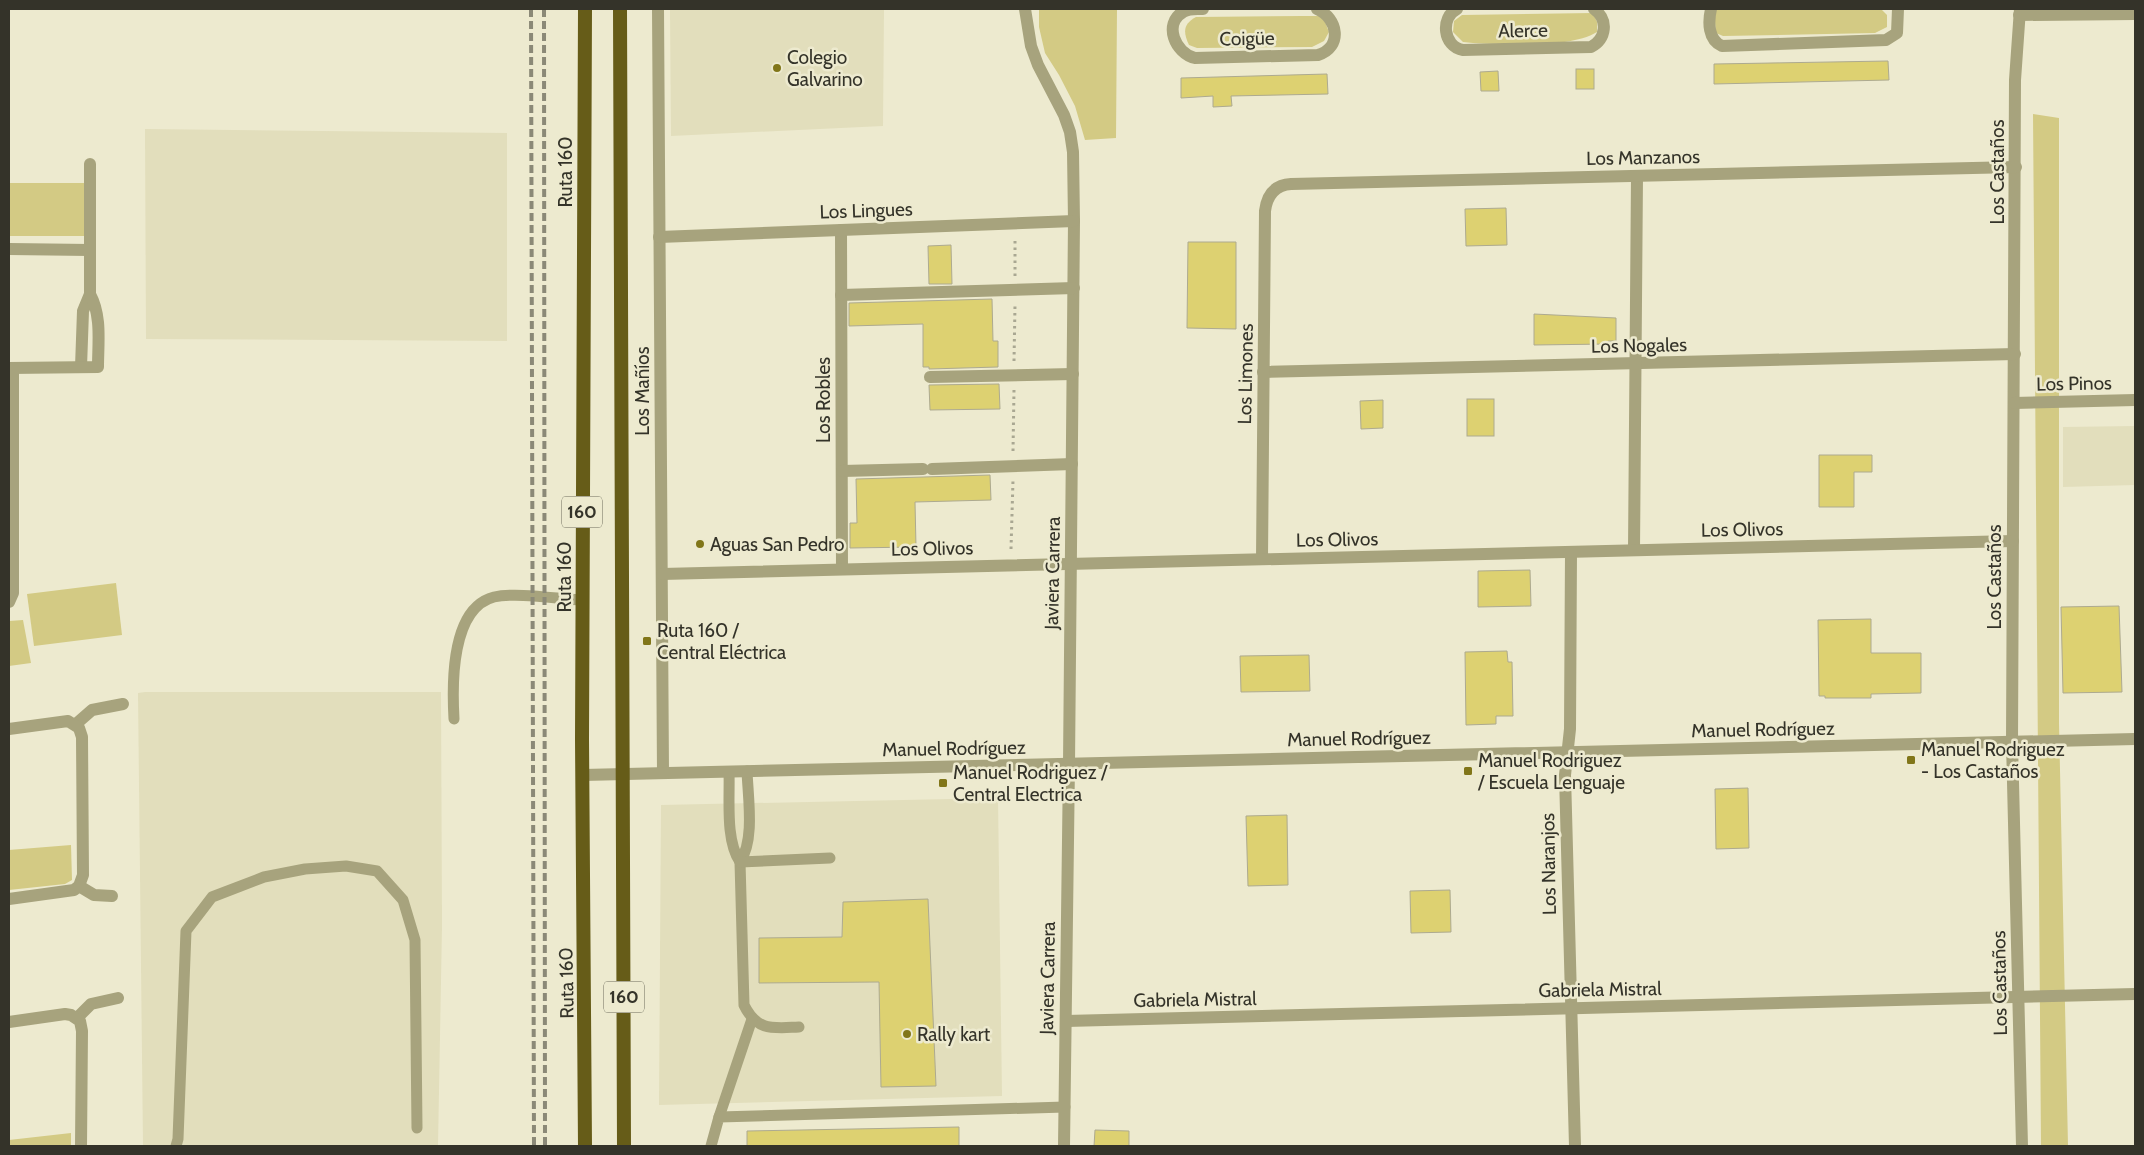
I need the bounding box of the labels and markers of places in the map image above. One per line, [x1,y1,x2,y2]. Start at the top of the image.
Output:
place label: Colegio Galvarino [787,46,863,91]
marker: Colegio Galvarino [771,62,783,74]
place label: Aguas San Pedro [710,533,844,556]
marker: Aguas San Pedro [694,538,706,550]
place label: Ruta 160 / Central Eléctrica [657,619,786,664]
marker: Ruta 160 / Central Eléctrica [641,635,653,647]
place label: Manuel Rodriguez - Los Castaños [1921,738,2065,783]
place label: Manuel Rodriguez / Escuela Lenguaje [1477,749,1625,794]
marker: Manuel Rodriguez - Los Castaños [1905,754,1917,766]
place label: Manuel Rodriguez / Central Electrica [953,761,1108,806]
marker: Manuel Rodriguez / Escuela Lenguaje [1462,765,1474,777]
marker: Manuel Rodriguez / Central Electrica [937,777,949,789]
place label: Rally kart [917,1023,991,1046]
marker: Rally kart [901,1028,913,1040]

